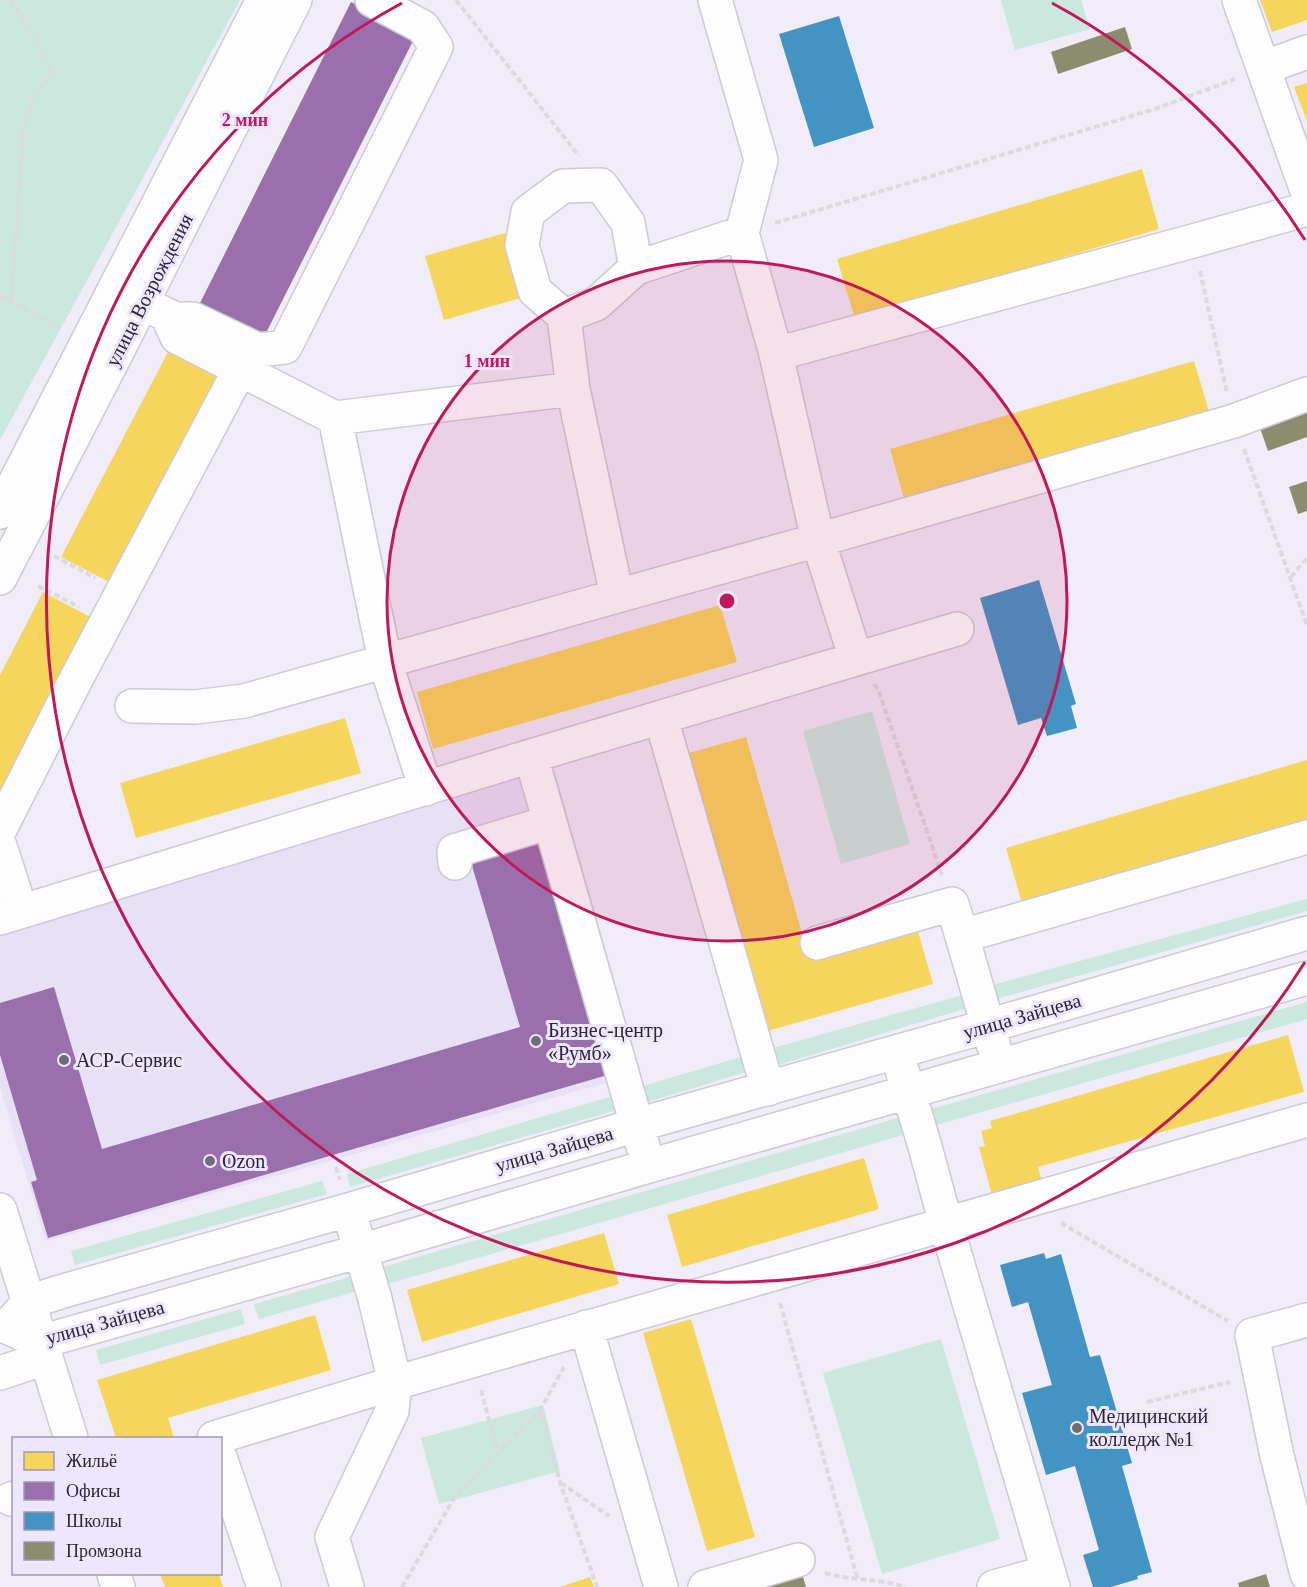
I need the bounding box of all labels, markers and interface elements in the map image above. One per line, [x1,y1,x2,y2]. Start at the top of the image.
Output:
text: 2 мин [222,110,268,130]
street label: улица Возрождения [101,210,198,371]
text: 1 мин [464,351,510,371]
centre of rings [717,591,737,611]
street label: улица Зайцева [961,989,1084,1044]
place label: Бизнес-центр «Румб» [548,1019,663,1065]
marker: Бизнес-центр «Румб» [529,1034,543,1048]
place label: АСР-Сервис [76,1049,182,1072]
marker: АСР-Сервис [57,1053,71,1067]
street label: улица Зайцева [493,1122,616,1177]
place label: Ozon [222,1150,265,1172]
marker: Ozon [203,1154,217,1168]
street label: улица Зайцева [43,1296,167,1349]
place label: Медицинский колледж №1 [1089,1405,1208,1451]
marker: Медицинский колледж №1 [1070,1421,1084,1435]
legend [12,1437,222,1575]
text: Жильё [66,1451,117,1471]
text: Офисы [66,1481,120,1501]
text: Школы [66,1511,122,1531]
text: Промзона [66,1541,142,1561]

